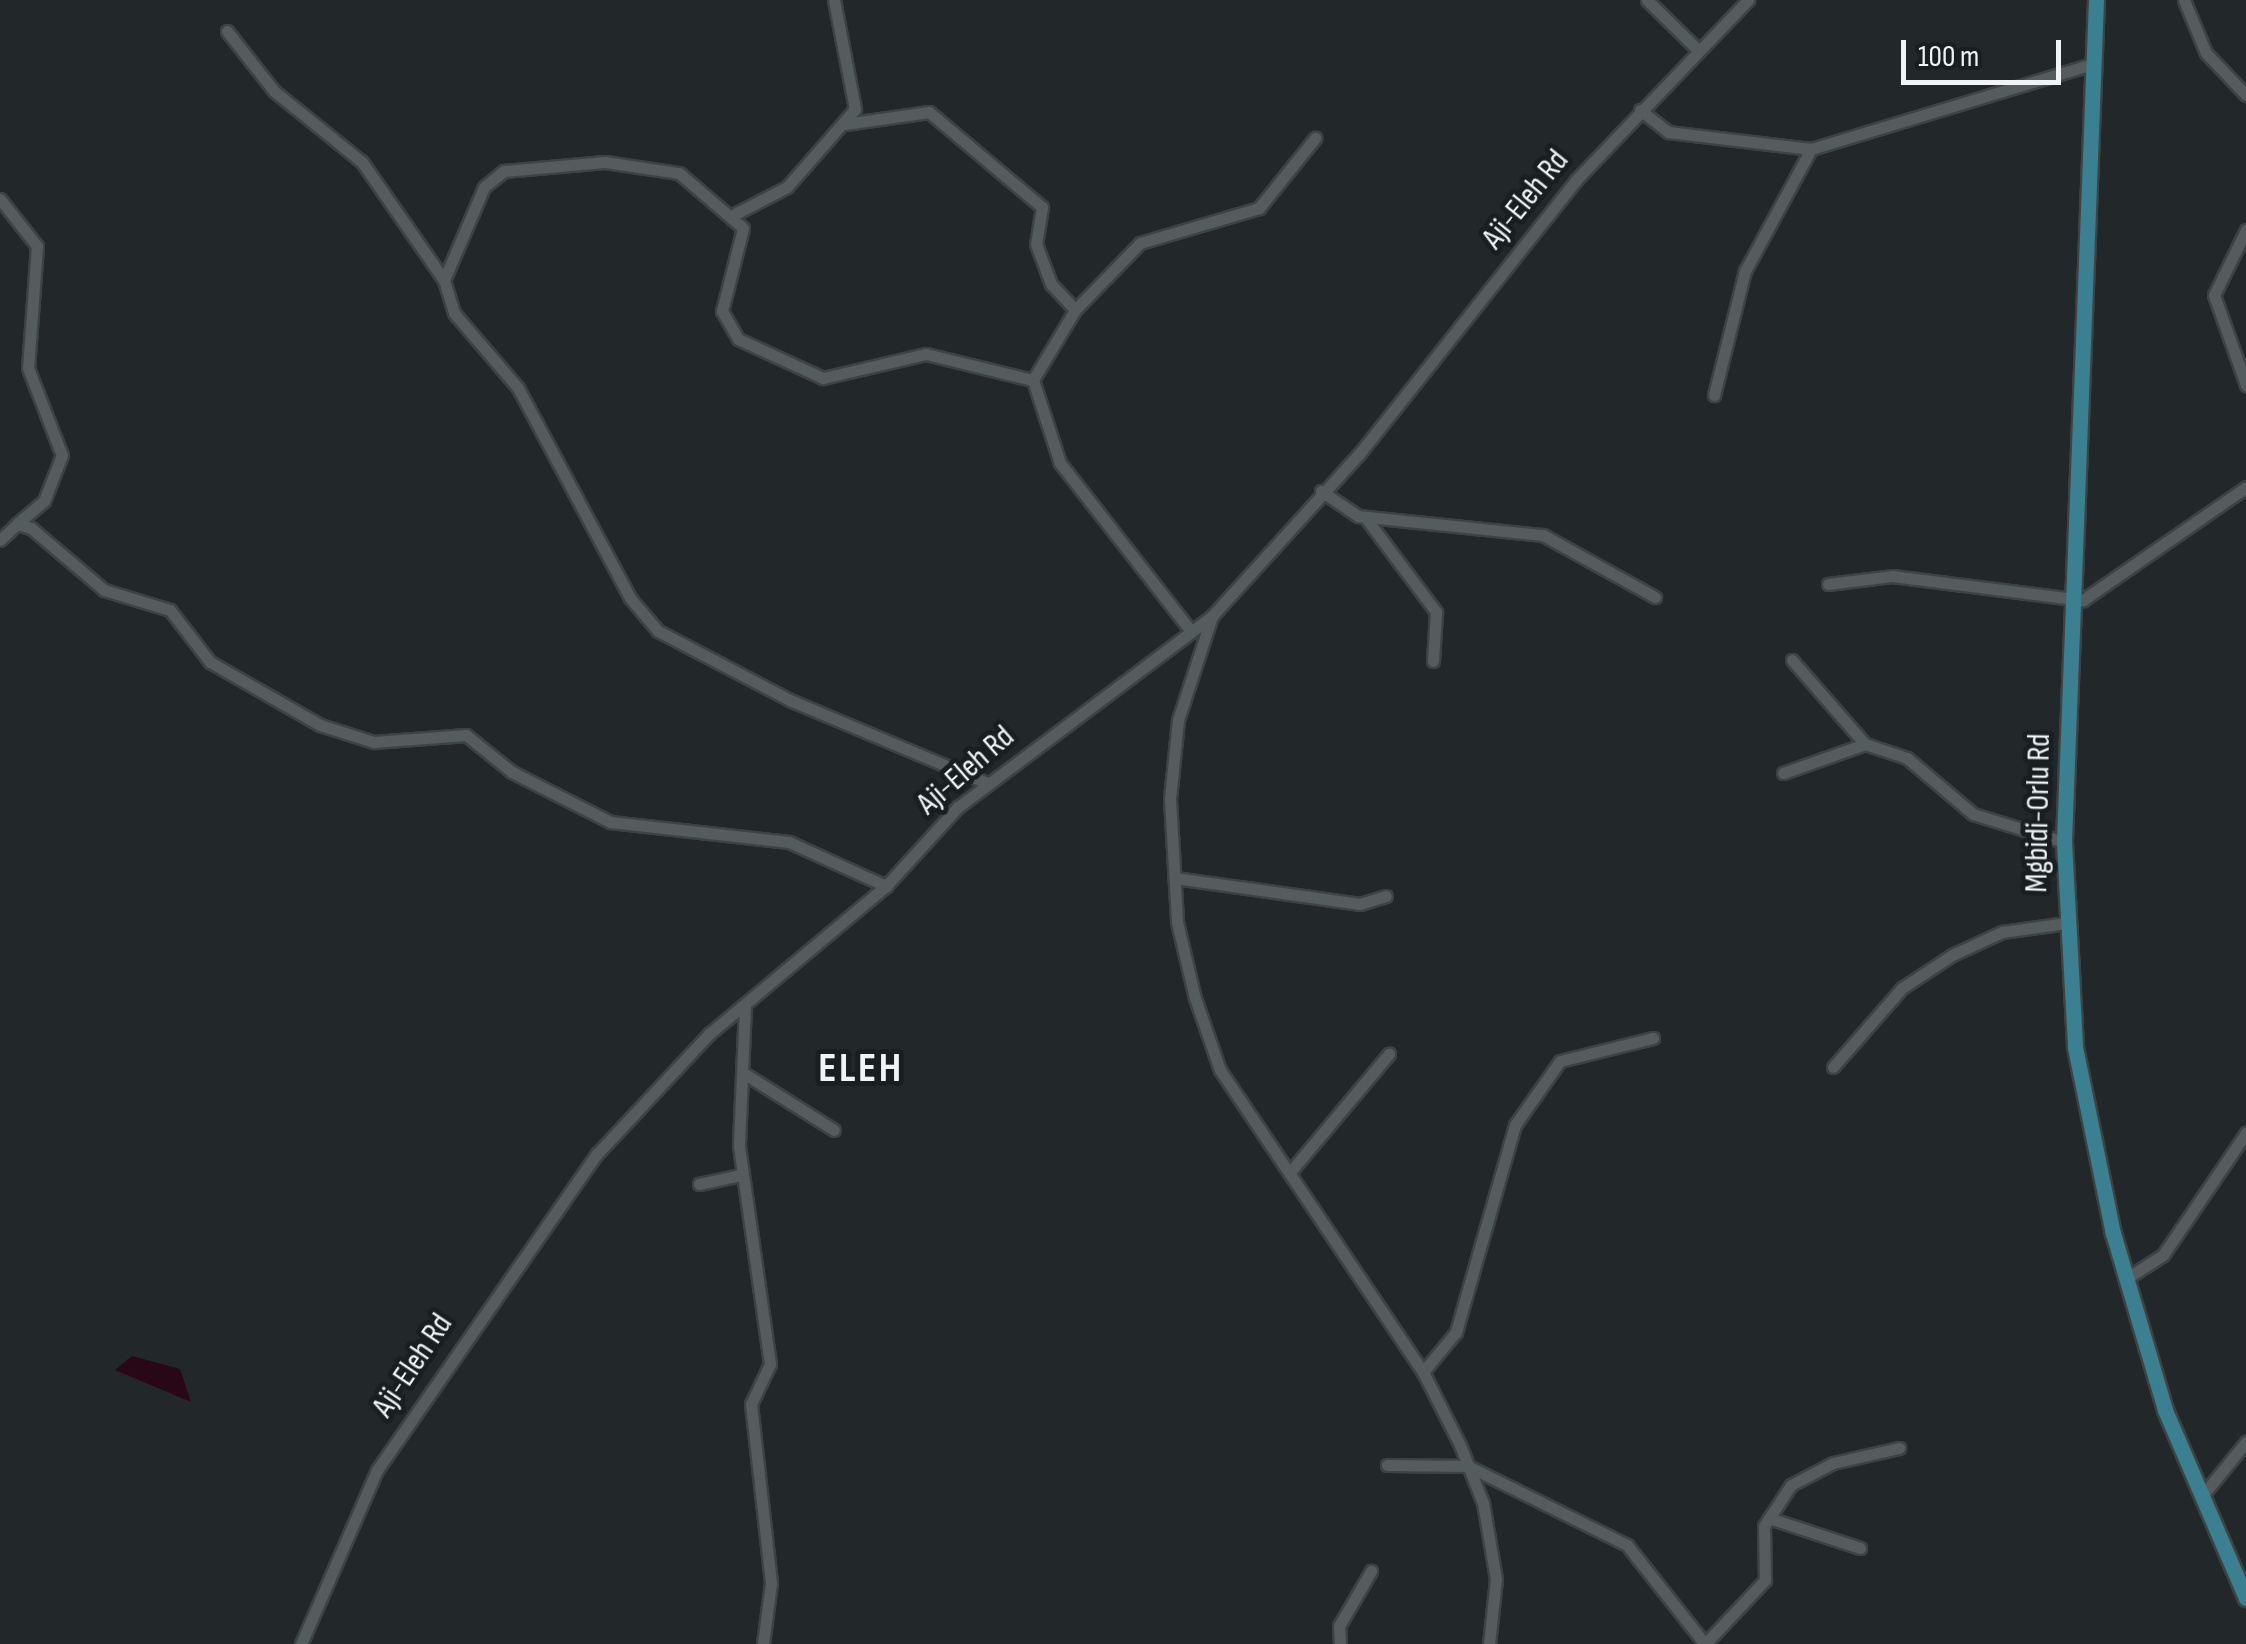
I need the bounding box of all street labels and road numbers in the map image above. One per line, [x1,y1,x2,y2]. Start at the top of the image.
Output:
street label: Aji-Eleh Rd [1474,143,1578,257]
street label: Aji-Eleh Rd [909,718,1023,824]
street label: Mgbidi-Orlu Rd [2018,733,2060,893]
street label: Aji-Eleh Rd [365,1307,461,1425]

